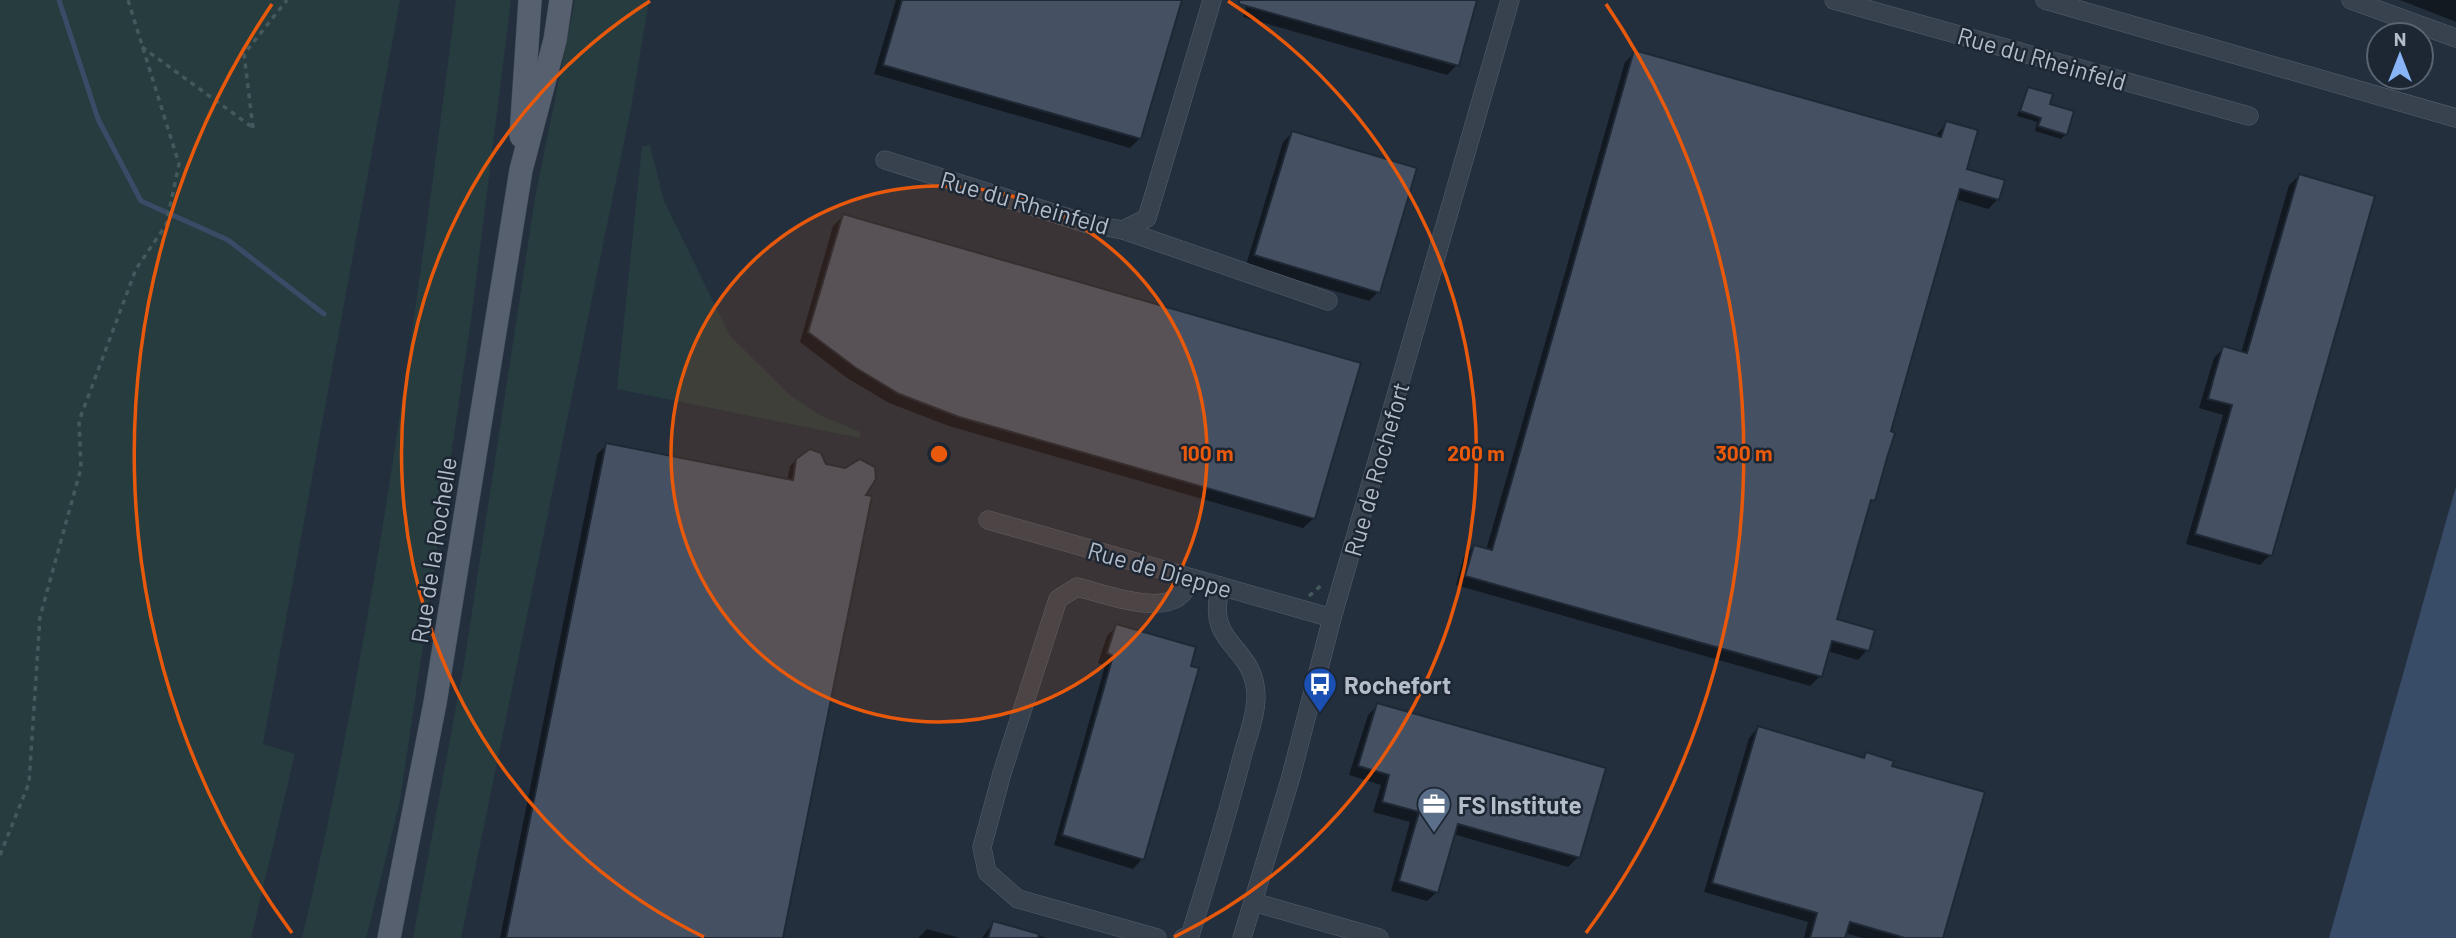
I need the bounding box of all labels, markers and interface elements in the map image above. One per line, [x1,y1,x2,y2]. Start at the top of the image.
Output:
street label: Rue du Rheinfeld [1954,20,2130,96]
north arrow [2365,21,2435,91]
text: N [2394,27,2406,50]
street label: Rue du Rheinfeld [937,164,1113,240]
street label: Rue de Rochefort [1337,379,1415,559]
text: 100 m [1180,440,1234,465]
text: 200 m [1447,440,1505,465]
text: 300 m [1715,440,1773,465]
centre of rings [927,442,951,466]
street label: Rue de la Rochelle [404,455,462,645]
street label: Rue de Dieppe [1085,535,1235,603]
bus stop icon: Rochefort [1301,665,1339,714]
place label: Rochefort [1344,670,1451,699]
office icon: FS Institute [1415,785,1453,834]
place label: FS Institute [1458,790,1581,819]

